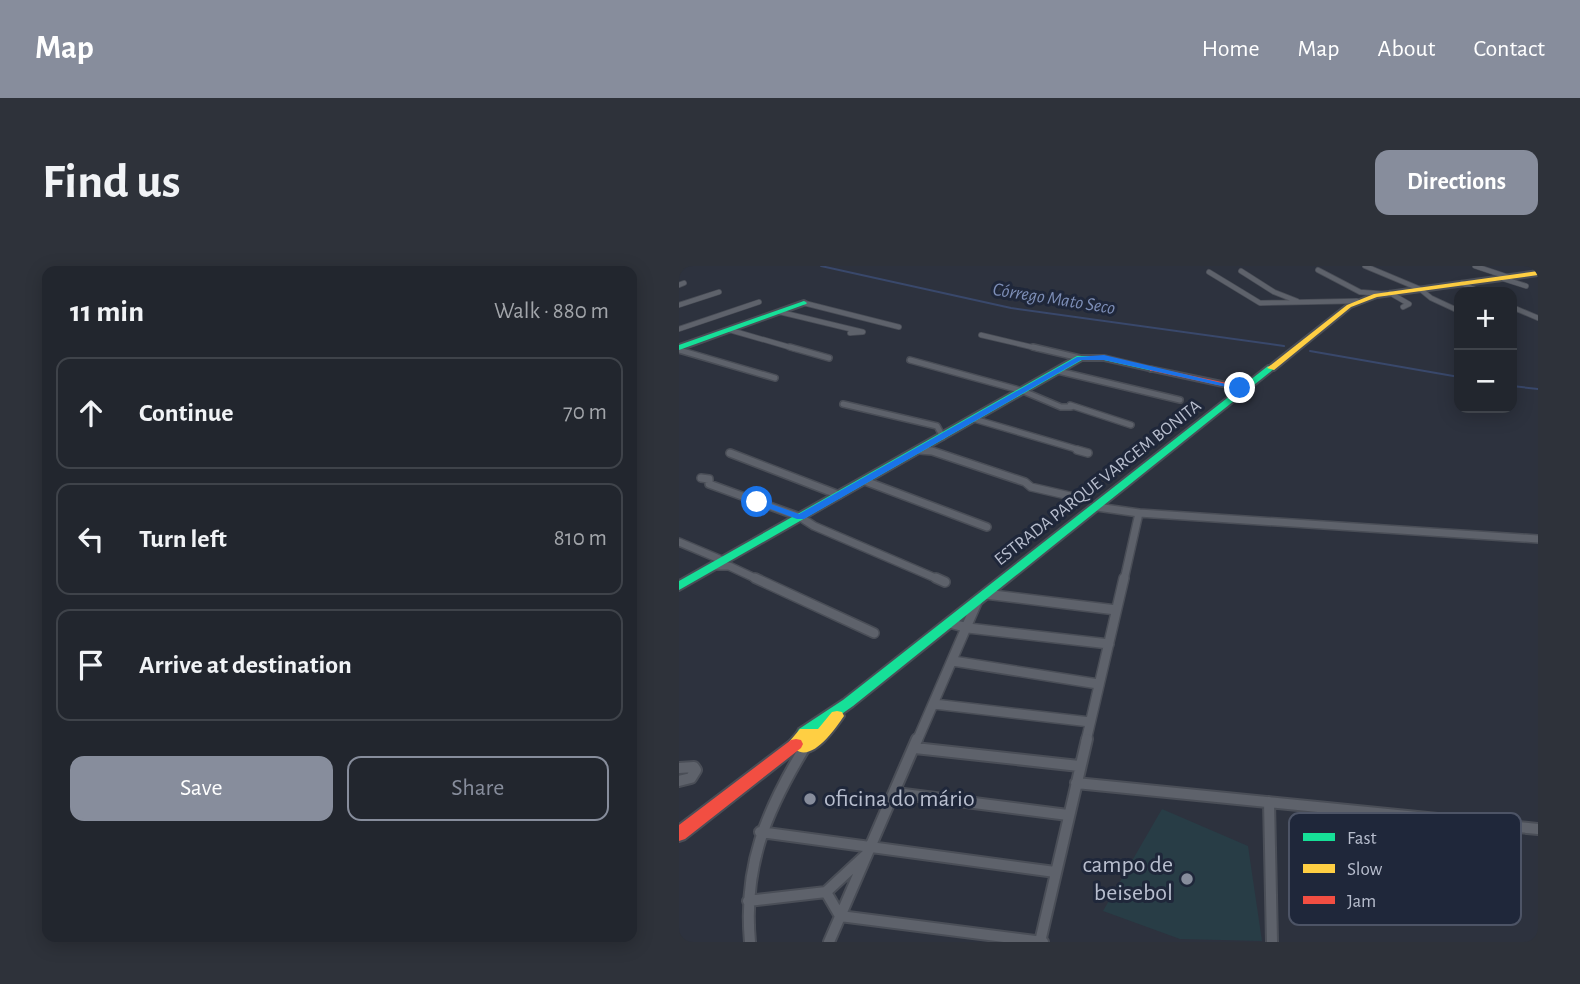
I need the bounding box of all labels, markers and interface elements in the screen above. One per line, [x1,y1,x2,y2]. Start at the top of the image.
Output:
text: Map [35,32,94,65]
text: Home [1202,37,1260,61]
text: Map [1298,37,1340,61]
text: About [1378,37,1435,61]
text: Contact [1473,37,1545,61]
button: Directions [1375,150,1538,215]
text: Find us [42,158,181,207]
water label: Córrego Mato Seco [991,280,1117,318]
map controls [1454,287,1517,413]
button: + [1454,287,1517,350]
text: 11 min [70,297,144,327]
text: Walk · 880 m [494,300,609,323]
button: − [1454,350,1517,413]
route end [1224,372,1255,403]
icon: ahead [72,394,110,432]
street label: ESTRADA PARQUE VARGEM BONITA [991,397,1205,569]
text: Continue [139,400,234,426]
text: 70 m [563,401,607,424]
route start [741,486,772,517]
icon: left [72,520,110,558]
text: Turn left [139,526,227,552]
text: 810 m [554,527,607,550]
icon: arrive [72,646,110,684]
text: Arrive at destination [139,652,352,678]
button: Save [70,756,333,821]
button: Share [347,756,609,821]
place label: oficina do mário [824,787,975,811]
marker: oficina do mário [802,791,818,807]
legend [1289,813,1521,925]
text: Fast [1347,829,1377,848]
place label: campo de beisebol [1082,853,1173,905]
text: Slow [1347,860,1383,879]
marker: campo de beisebol [1179,871,1195,887]
text: Jam [1347,892,1376,911]

